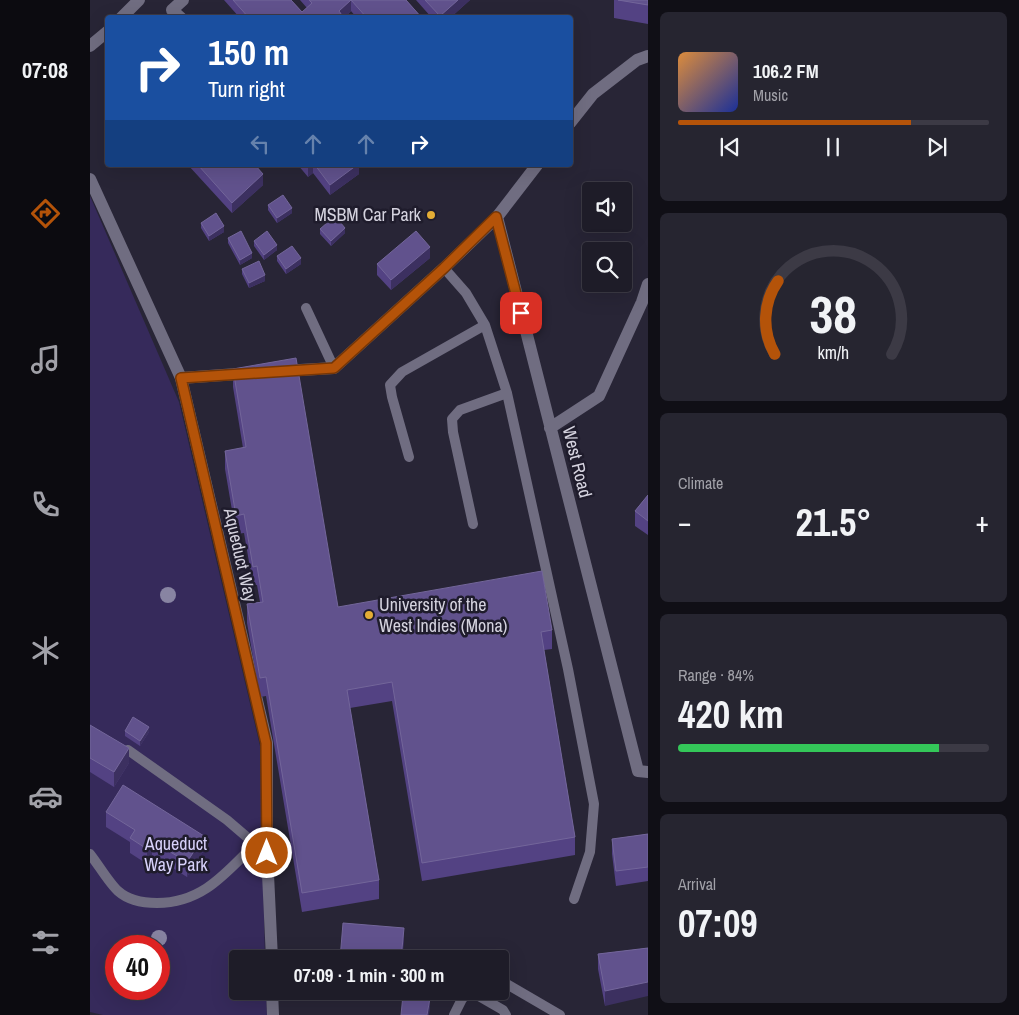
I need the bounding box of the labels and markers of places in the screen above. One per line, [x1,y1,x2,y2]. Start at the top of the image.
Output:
place label: MSBM Car Park [314,202,422,227]
marker: MSBM Car Park [425,209,437,221]
pin [500,292,542,334]
place label: University of the West Indies (Mona) [379,592,508,638]
marker: University of the West Indies (Mona) [363,609,375,621]

